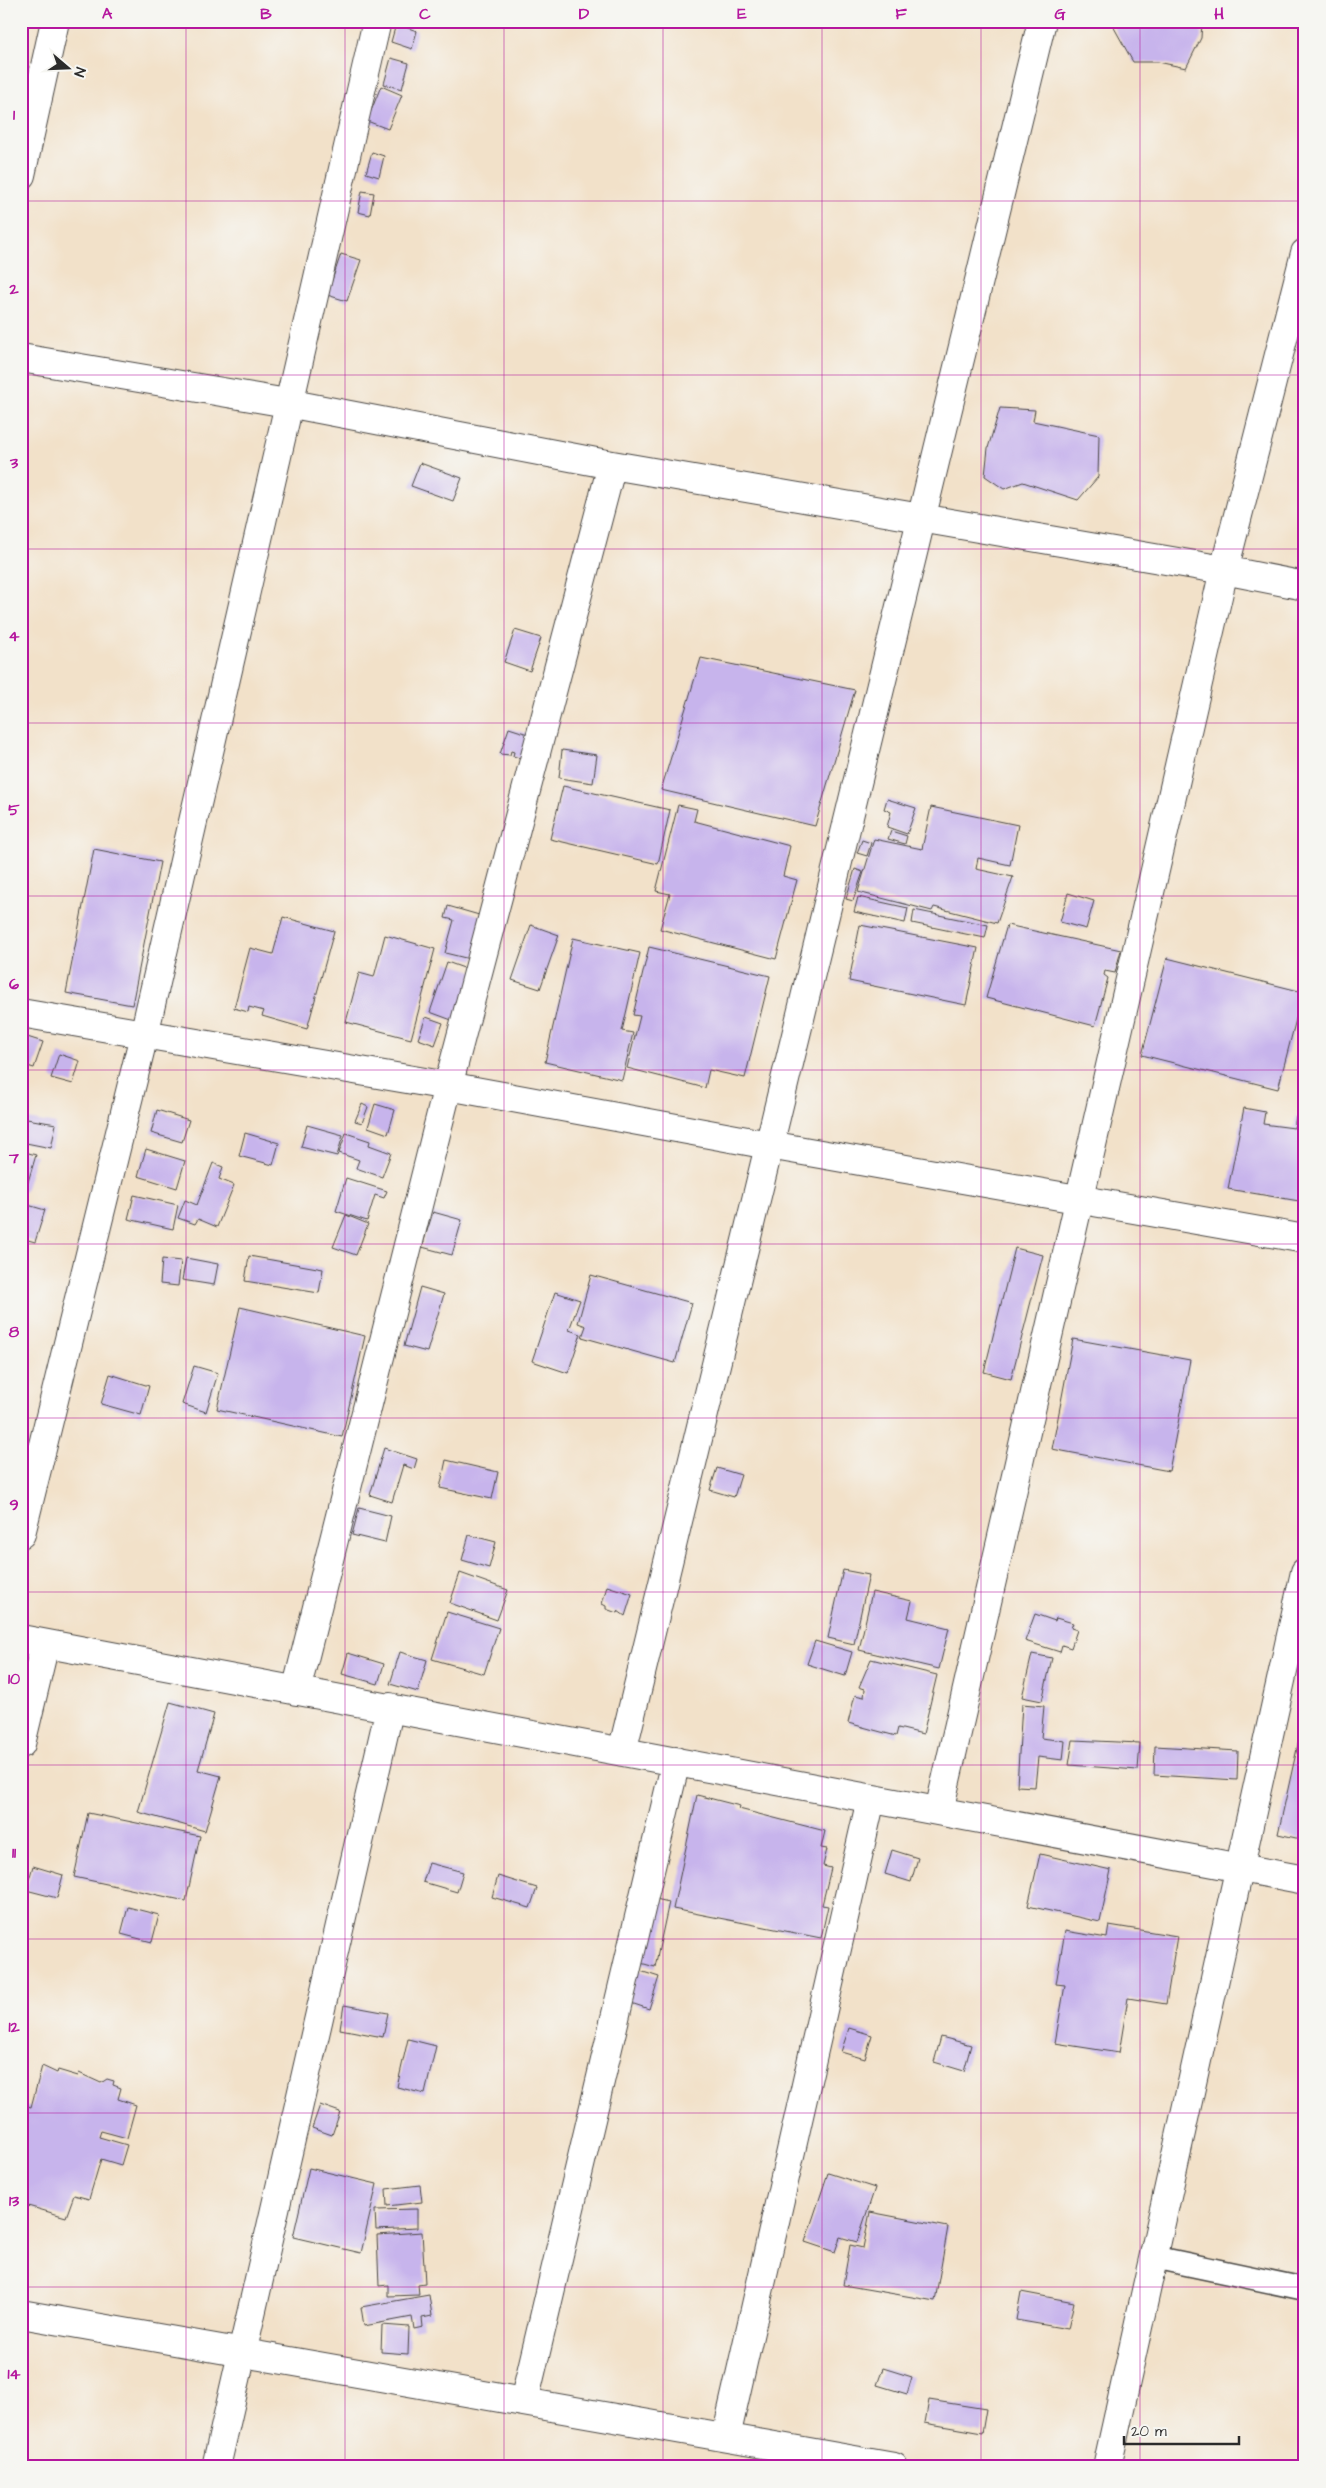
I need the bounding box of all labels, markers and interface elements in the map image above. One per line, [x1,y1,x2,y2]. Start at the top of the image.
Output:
text: A [102,3,113,25]
text: B [260,3,272,25]
text: C [419,3,431,25]
text: D [579,3,590,25]
text: E [737,3,747,25]
text: F [895,3,907,25]
text: G [1054,3,1066,25]
text: H [1214,3,1224,25]
north arrow [42,42,92,92]
text: N [68,64,90,80]
text: 1 [13,104,16,126]
text: 2 [8,278,19,300]
text: 3 [9,452,19,474]
text: 4 [9,625,20,647]
text: 5 [8,799,20,821]
text: 6 [9,973,19,995]
text: 7 [8,1147,19,1169]
text: 8 [9,1321,20,1343]
text: 9 [9,1494,19,1516]
text: 10 [8,1668,20,1690]
text: 11 [12,1842,17,1864]
text: 12 [8,2016,20,2038]
text: 13 [9,2190,20,2212]
text: 14 [8,2363,21,2385]
scale bar [1124,2413,1238,2445]
text: 20 m [1131,2421,1167,2442]

